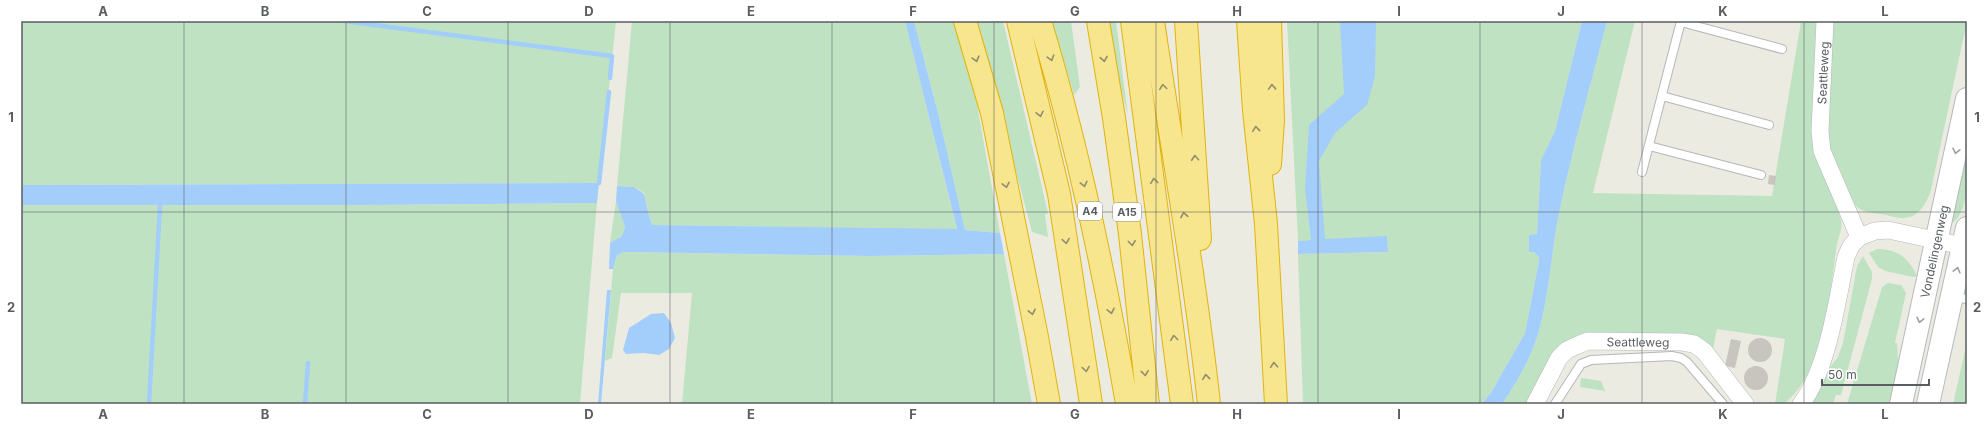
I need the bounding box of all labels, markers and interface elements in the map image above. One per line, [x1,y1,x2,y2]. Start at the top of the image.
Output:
text: A [98,3,108,19]
text: B [261,3,270,19]
text: C [422,3,432,19]
text: D [584,3,594,19]
text: E [747,3,755,19]
text: F [909,3,917,19]
text: G [1070,3,1080,19]
text: H [1232,3,1242,19]
text: I [1397,3,1401,19]
text: J [1557,3,1565,19]
text: K [1718,3,1728,19]
text: L [1881,3,1889,19]
street label: Seattleweg [1814,41,1832,105]
one-way arrow [971,55,980,62]
one-way arrow [1046,55,1055,62]
one-way arrow [1099,56,1108,63]
one-way arrow [1159,84,1168,90]
one-way arrow [1268,84,1276,90]
text: 1 [8,109,14,125]
text: 1 [1974,109,1980,125]
one-way arrow [1035,110,1043,117]
one-way arrow [1252,126,1261,132]
one-way arrow [1952,148,1960,154]
one-way arrow [1191,155,1200,161]
one-way arrow [1150,178,1159,184]
one-way arrow [1080,181,1088,187]
one-way arrow [1002,182,1010,188]
road number: A4 [1078,202,1102,220]
road number: A15 [1113,203,1141,221]
street label: Vondelingenweg [1917,204,1951,299]
one-way arrow [1180,212,1189,218]
one-way arrow [1061,238,1070,244]
one-way arrow [1127,240,1136,246]
one-way arrow [1952,267,1961,274]
text: 2 [7,299,15,315]
text: 2 [1973,299,1981,315]
one-way arrow [1107,308,1115,314]
one-way arrow [1028,309,1036,315]
one-way arrow [1916,316,1924,323]
one-way arrow [1170,334,1179,341]
street label: Seattleweg [1606,334,1669,349]
scale bar [1822,361,1929,387]
one-way arrow [1270,362,1278,368]
one-way arrow [1081,366,1090,372]
text: 50 m [1828,367,1857,382]
one-way arrow [1140,370,1149,376]
one-way arrow [1202,374,1211,380]
text: A [98,406,108,422]
text: B [261,406,270,422]
text: C [422,406,432,422]
text: D [584,406,594,422]
text: E [747,406,755,422]
text: F [909,406,917,422]
text: G [1070,406,1080,422]
text: H [1232,406,1242,422]
text: I [1397,406,1401,422]
text: J [1557,406,1565,422]
text: K [1718,406,1728,422]
text: L [1881,406,1889,422]

